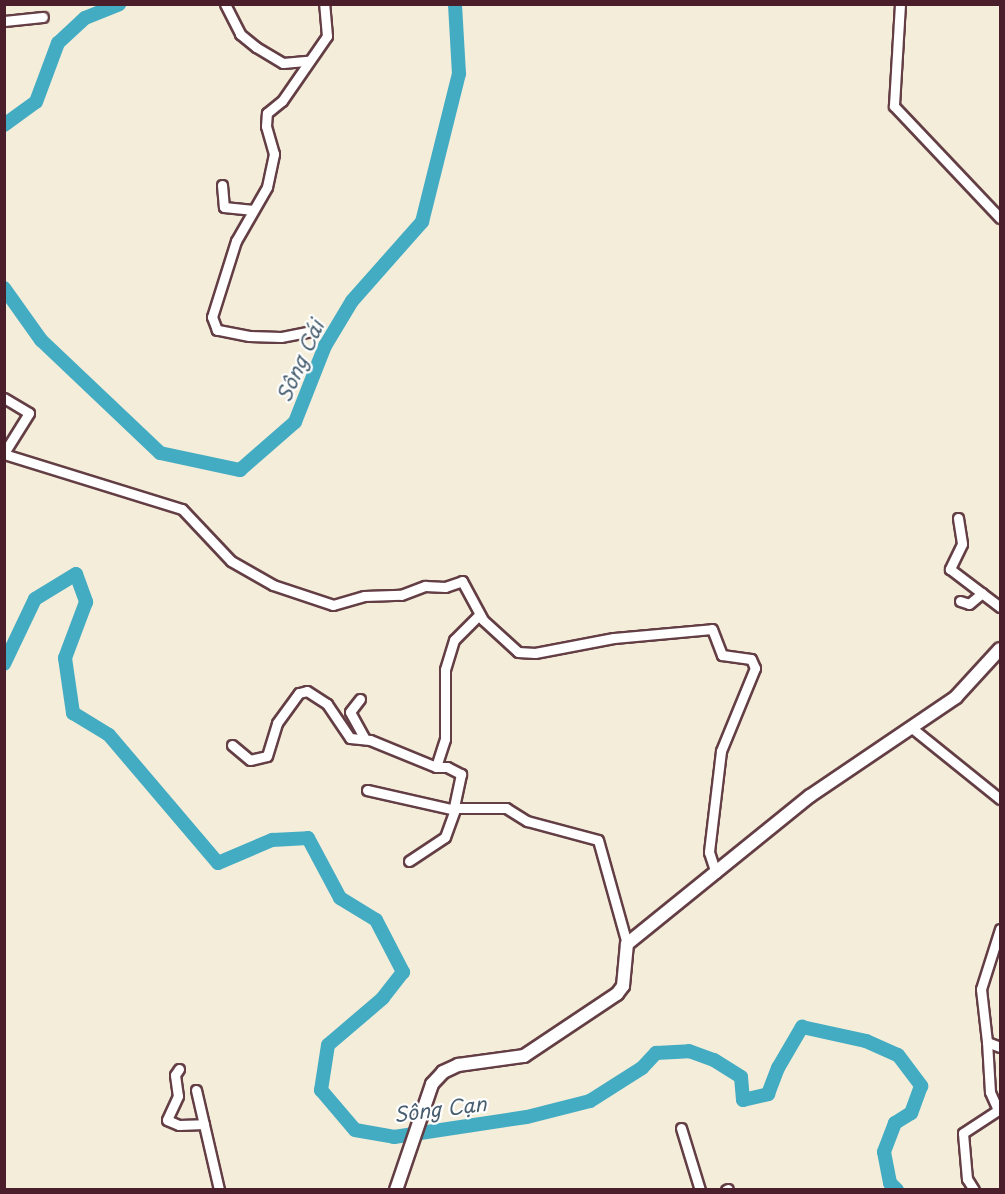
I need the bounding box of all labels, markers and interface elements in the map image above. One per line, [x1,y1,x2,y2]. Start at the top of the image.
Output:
water label: Sông Cái [271,317,329,405]
water label: Sông Cạn [392,1091,488,1127]

